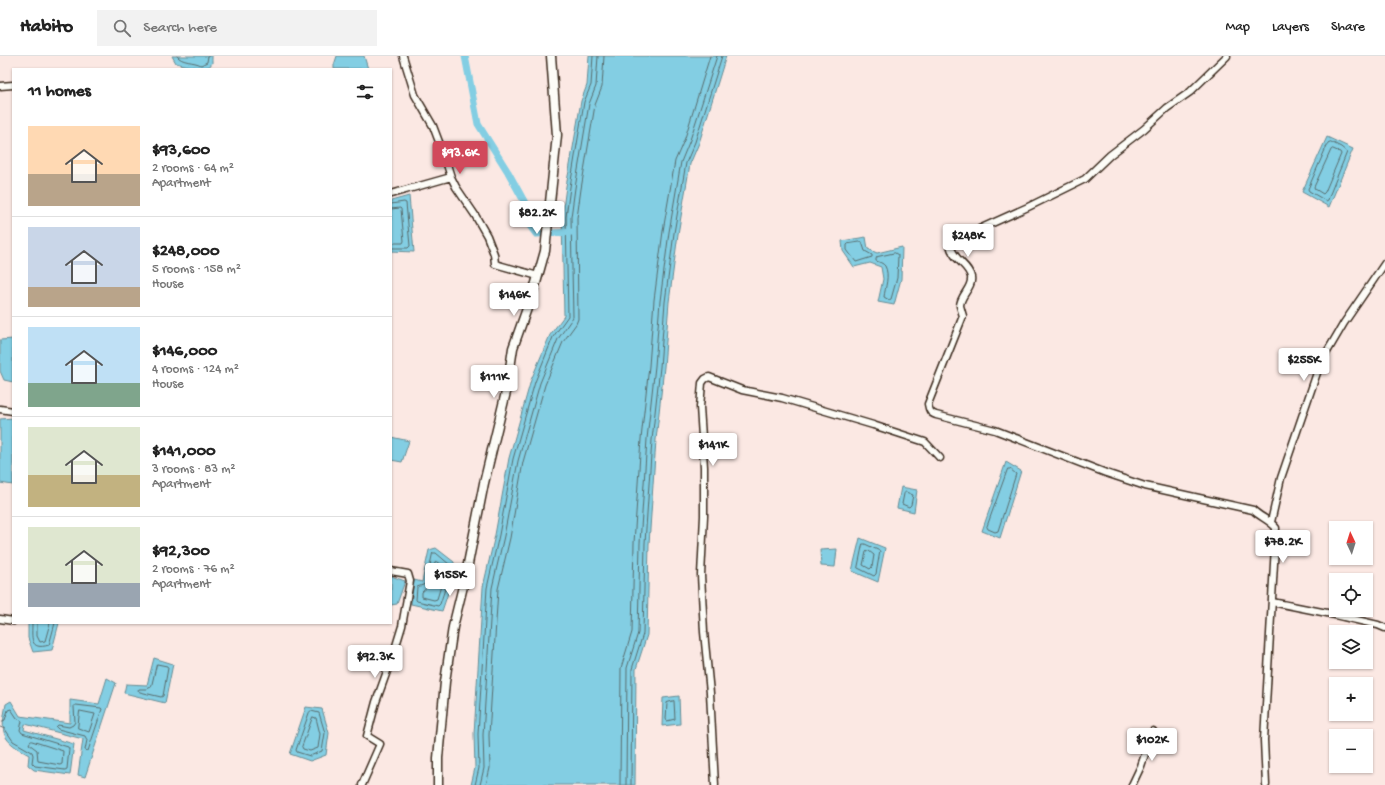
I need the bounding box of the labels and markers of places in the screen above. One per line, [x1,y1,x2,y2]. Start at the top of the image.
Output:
pin: $93.6K [427,141,493,175]
pin: $82.2K [504,201,570,235]
pin: $248K [940,224,996,258]
pin: $146K [486,283,542,317]
pin: $255K [1276,348,1332,382]
pin: $111K [466,365,522,399]
pin: $141K [685,433,741,467]
pin: $78.2K [1250,530,1316,564]
pin: $155K [422,563,478,597]
pin: $92.3K [342,645,408,679]
pin: $102K [1124,728,1180,762]

